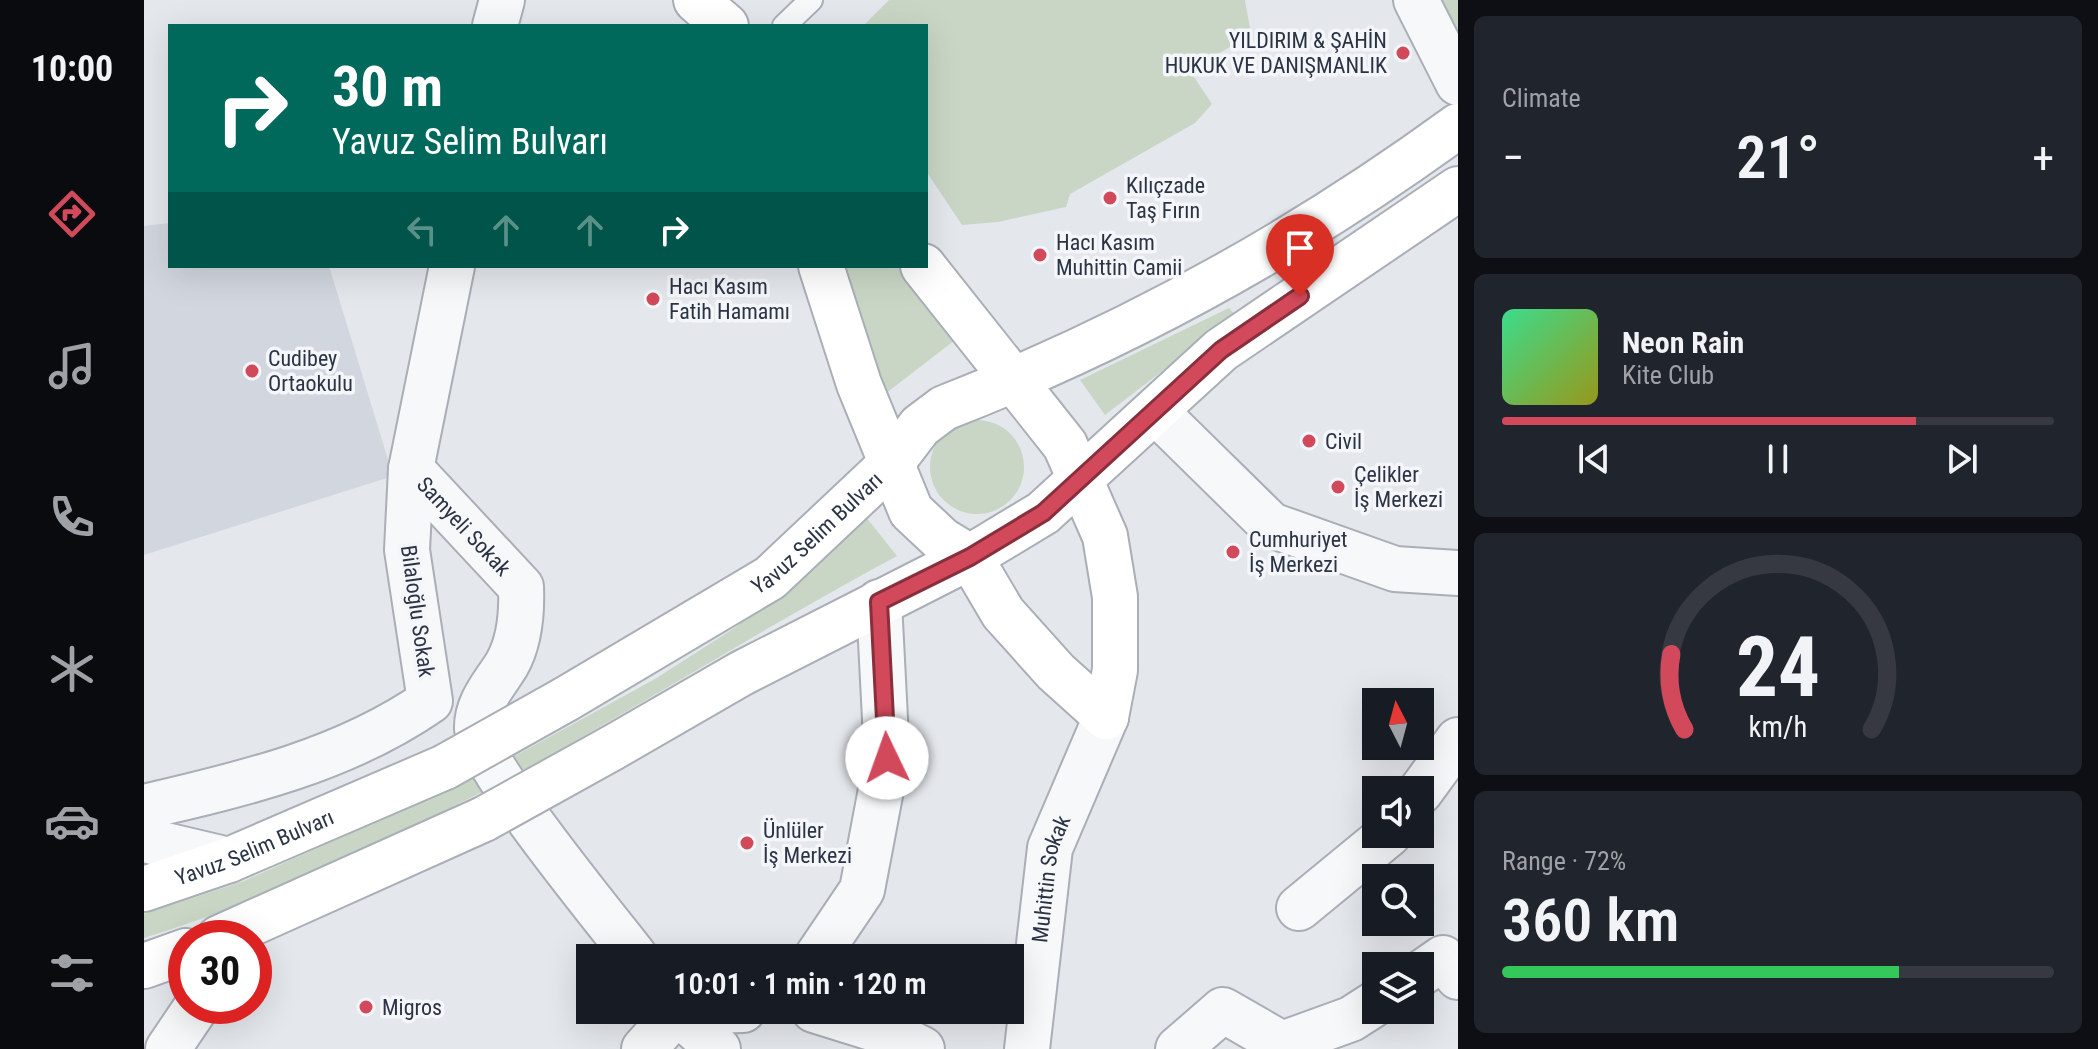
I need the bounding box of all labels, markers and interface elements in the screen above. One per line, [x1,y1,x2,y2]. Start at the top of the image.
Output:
place label: YILDIRIM & ŞAHİN HUKUK VE DANIŞMANLIK [1165,28,1387,78]
marker: YILDIRIM & ŞAHİN HUKUK VE DANIŞMANLIK [1394,44,1412,62]
text: 10:00 [31,48,113,90]
text: 30 m [332,54,443,120]
icon: right [200,56,304,160]
text: Climate [1502,83,1581,113]
text: Yavuz Selim Bulvarı [332,121,608,163]
text: 21° [1736,122,1820,193]
text: − [1502,132,1524,184]
text: + [2032,132,2054,184]
place label: Kılıçzade Taş Fırın [1126,173,1205,223]
icon: directions [44,186,100,242]
marker: Kılıçzade Taş Fırın [1101,189,1119,207]
icon: left [400,208,444,252]
icon: ahead [484,208,528,252]
icon: ahead [568,208,612,252]
icon: right [652,208,696,252]
pin [1266,214,1334,296]
icon: arrive [1278,226,1322,270]
place label: Hacı Kasım Muhittin Camii [1056,230,1182,280]
marker: Hacı Kasım Muhittin Camii [1031,246,1049,264]
place label: Hacı Kasım Fatih Hamamı [669,274,790,324]
marker: Hacı Kasım Fatih Hamamı [644,290,662,308]
text: Neon Rain [1622,325,1744,360]
icon: music [44,338,100,394]
place label: Cudibey Ortaokulu [268,346,353,396]
text: Kite Club [1622,360,1714,390]
marker: Cudibey Ortaokulu [243,362,261,380]
place label: Civil [1325,429,1362,454]
marker: Civil [1300,432,1318,450]
icon: previous [1572,437,1616,481]
icon: pause [1756,437,1800,481]
icon: next [1940,437,1984,481]
place label: Çelikler İş Merkezi [1354,462,1443,512]
street label: Yavuz Selim Bulvarı [747,467,888,599]
street label: Samyeli Sokak [412,472,516,581]
marker: Çelikler İş Merkezi [1329,478,1347,496]
icon: phone [44,489,100,545]
place label: Cumhuriyet İş Merkezi [1249,527,1348,577]
street label: Bilaloğlu Sokak [396,543,439,679]
marker: Cumhuriyet İş Merkezi [1224,543,1242,561]
text: 24 [1736,618,1820,715]
icon: climate [44,641,100,697]
north arrow [1362,688,1434,760]
map controls [1362,688,1434,1024]
text: km/h [1749,710,1807,744]
position arrow [845,716,929,800]
button: sound [1362,776,1434,848]
icon: car [44,793,100,849]
street label: Yavuz Selim Bulvarı [172,804,338,890]
street label: Muhittin Sokak [1027,811,1076,944]
place label: Ünlüler İş Merkezi [763,818,852,868]
marker: Ünlüler İş Merkezi [738,834,756,852]
text: Range · 72% [1502,846,1626,876]
button: search [1362,864,1434,936]
text: 360 km [1502,885,1679,956]
speed limit sign: 30 [168,920,272,1024]
icon: filters [44,945,100,1001]
button: layers [1362,952,1434,1024]
text: 10:01 · 1 min · 120 m [673,966,927,1001]
place label: Migros [382,995,442,1020]
marker: Migros [357,998,375,1016]

